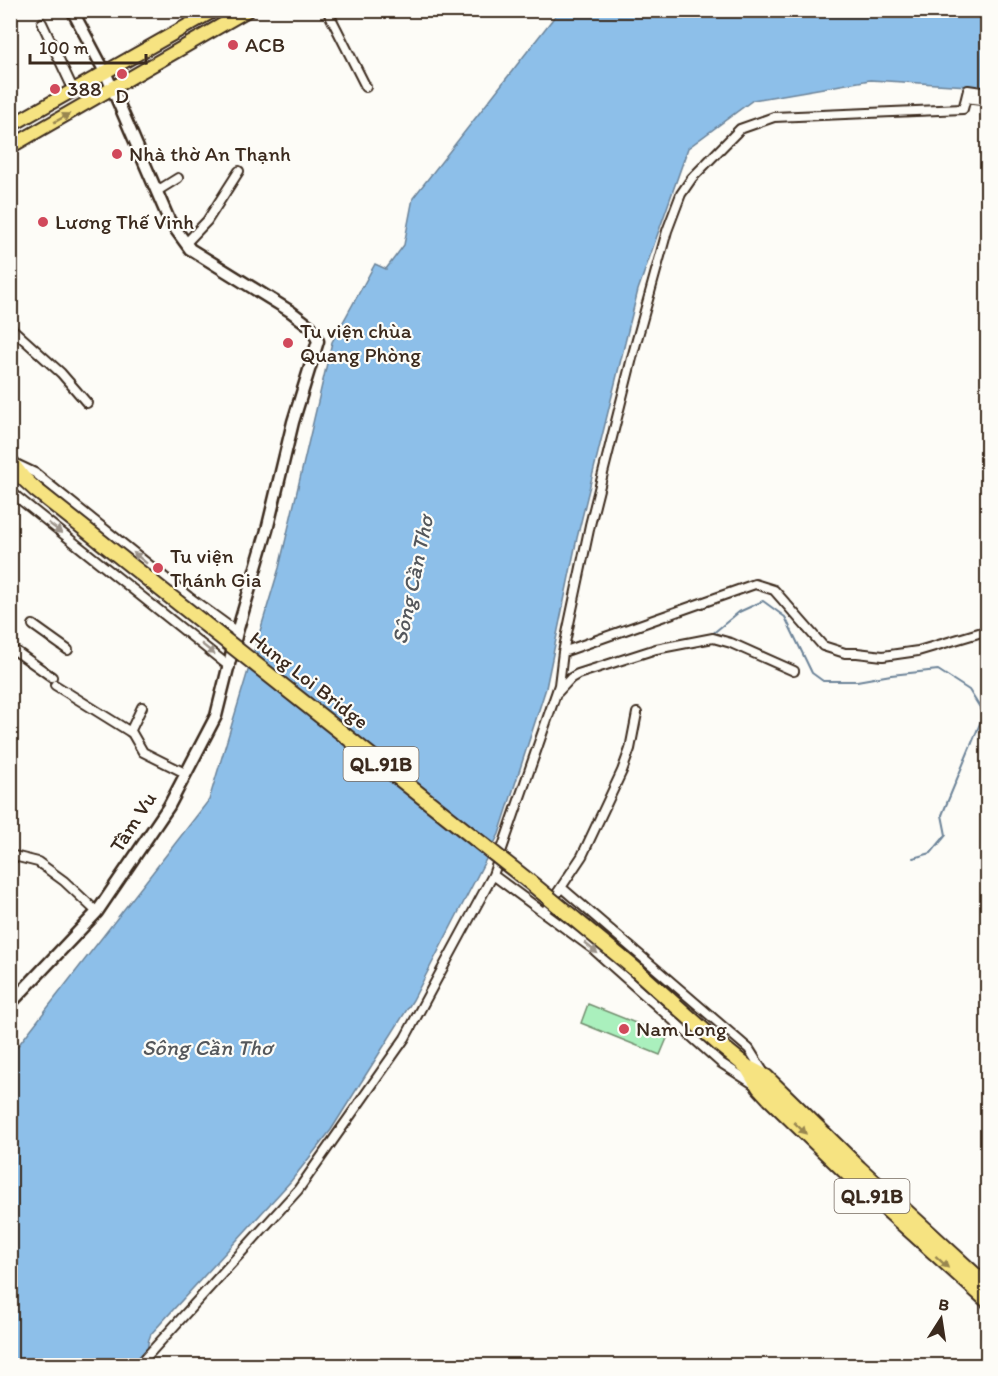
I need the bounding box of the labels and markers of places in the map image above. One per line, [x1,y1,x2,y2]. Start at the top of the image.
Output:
place label: ACB [245,32,285,57]
marker: ACB [226,38,240,52]
marker: D [115,67,129,81]
place label: 388 [67,76,101,101]
marker: 388 [48,82,62,96]
place label: D [115,83,129,108]
place label: Nhà thờ An Thạnh [129,141,291,166]
marker: Nhà thờ An Thạnh [110,147,124,161]
place label: Lương Thế Vinh [55,209,194,234]
marker: Lương Thế Vinh [36,215,50,229]
place label: Tu viện chùa Quang Phòng [300,318,421,367]
marker: Tu viện chùa Quang Phòng [281,336,295,350]
place label: Tu viện Thánh Gia [170,543,261,592]
marker: Tu viện Thánh Gia [151,561,165,575]
place label: Nam Long [636,1016,727,1041]
marker: Nam Long [617,1022,631,1036]

